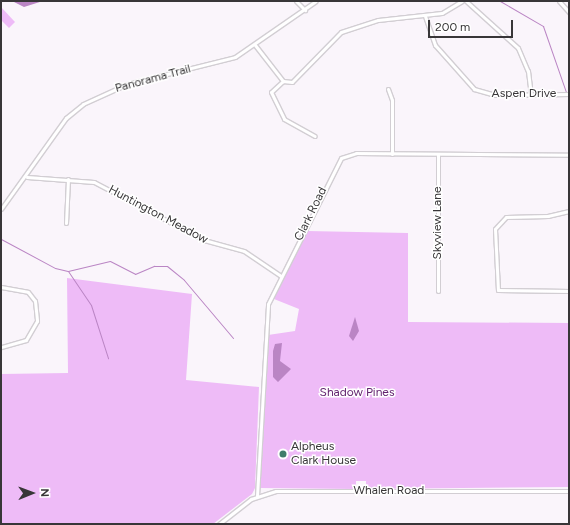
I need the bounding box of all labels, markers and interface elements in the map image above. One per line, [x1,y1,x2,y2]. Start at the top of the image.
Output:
scale bar [430,12,515,38]
text: 200 m [435,20,470,34]
street label: Panorama Trail [114,62,192,96]
street label: Aspen Drive [492,87,556,101]
street label: Huntington Meadow [106,183,210,247]
street label: Clark Road [292,185,330,243]
street label: Skyview Lane [431,187,445,259]
park label: Shadow Pines [320,386,394,400]
place label: Alpheus Clark House [291,440,356,468]
marker: Alpheus Clark House [278,449,288,459]
north arrow [12,473,52,513]
street label: Whalen Road [354,484,424,498]
text: N [38,488,51,497]

